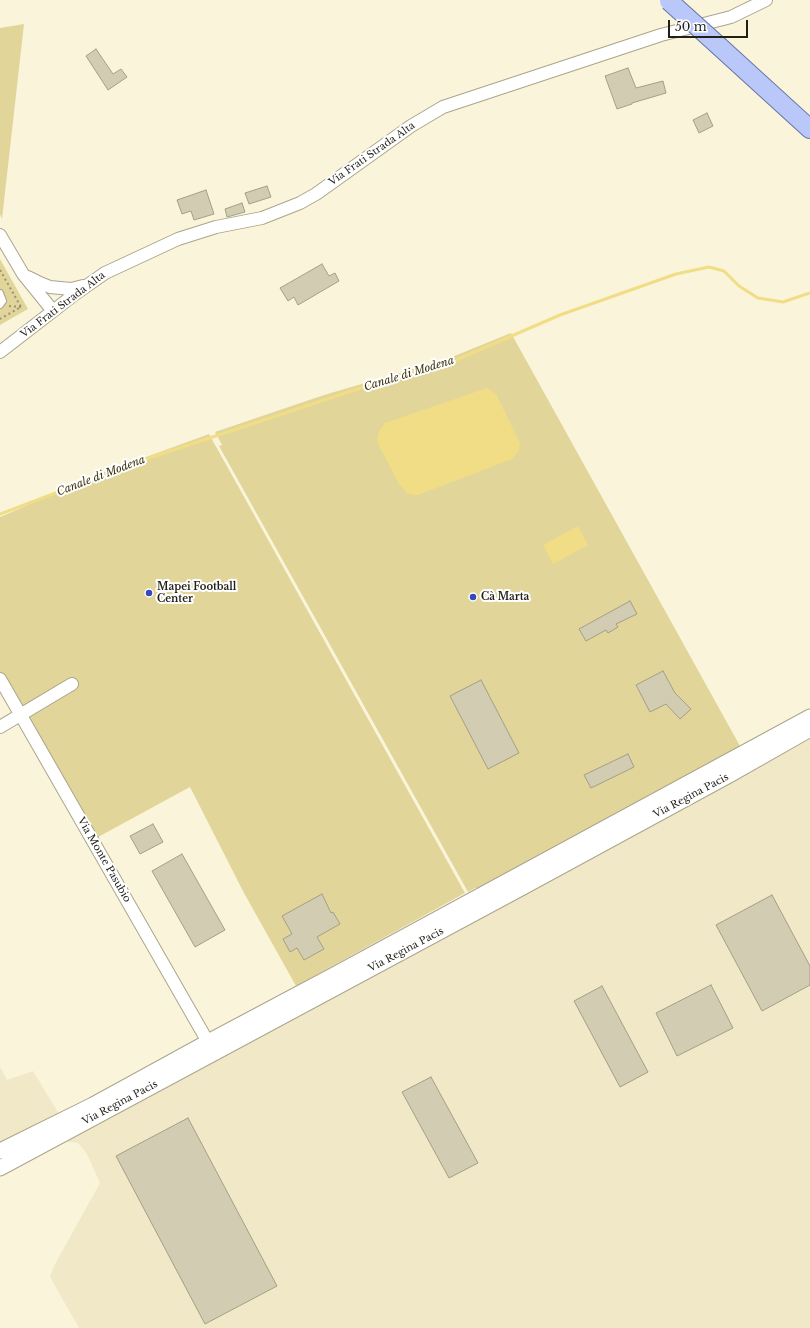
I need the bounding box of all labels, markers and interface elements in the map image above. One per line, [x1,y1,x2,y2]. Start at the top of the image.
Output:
scale bar [670,12,750,38]
text: 50 m [675,19,707,34]
street label: Via Frati Strada Alta [327,120,417,188]
street label: Via Frati Strada Alta [18,269,108,341]
water label: Canale di Modena [362,354,456,394]
water label: Canale di Modena [55,453,147,499]
place label: Mapei Football Center [157,581,236,604]
marker: Mapei Football Center [144,588,154,598]
place label: Cà Marta [481,591,529,603]
marker: Cà Marta [468,592,478,602]
street label: Via Regina Pacis [651,771,731,821]
street label: Via Monte Pasubio [75,815,133,905]
street label: Via Regina Pacis [366,925,446,975]
street label: Via Regina Pacis [80,1078,160,1128]

